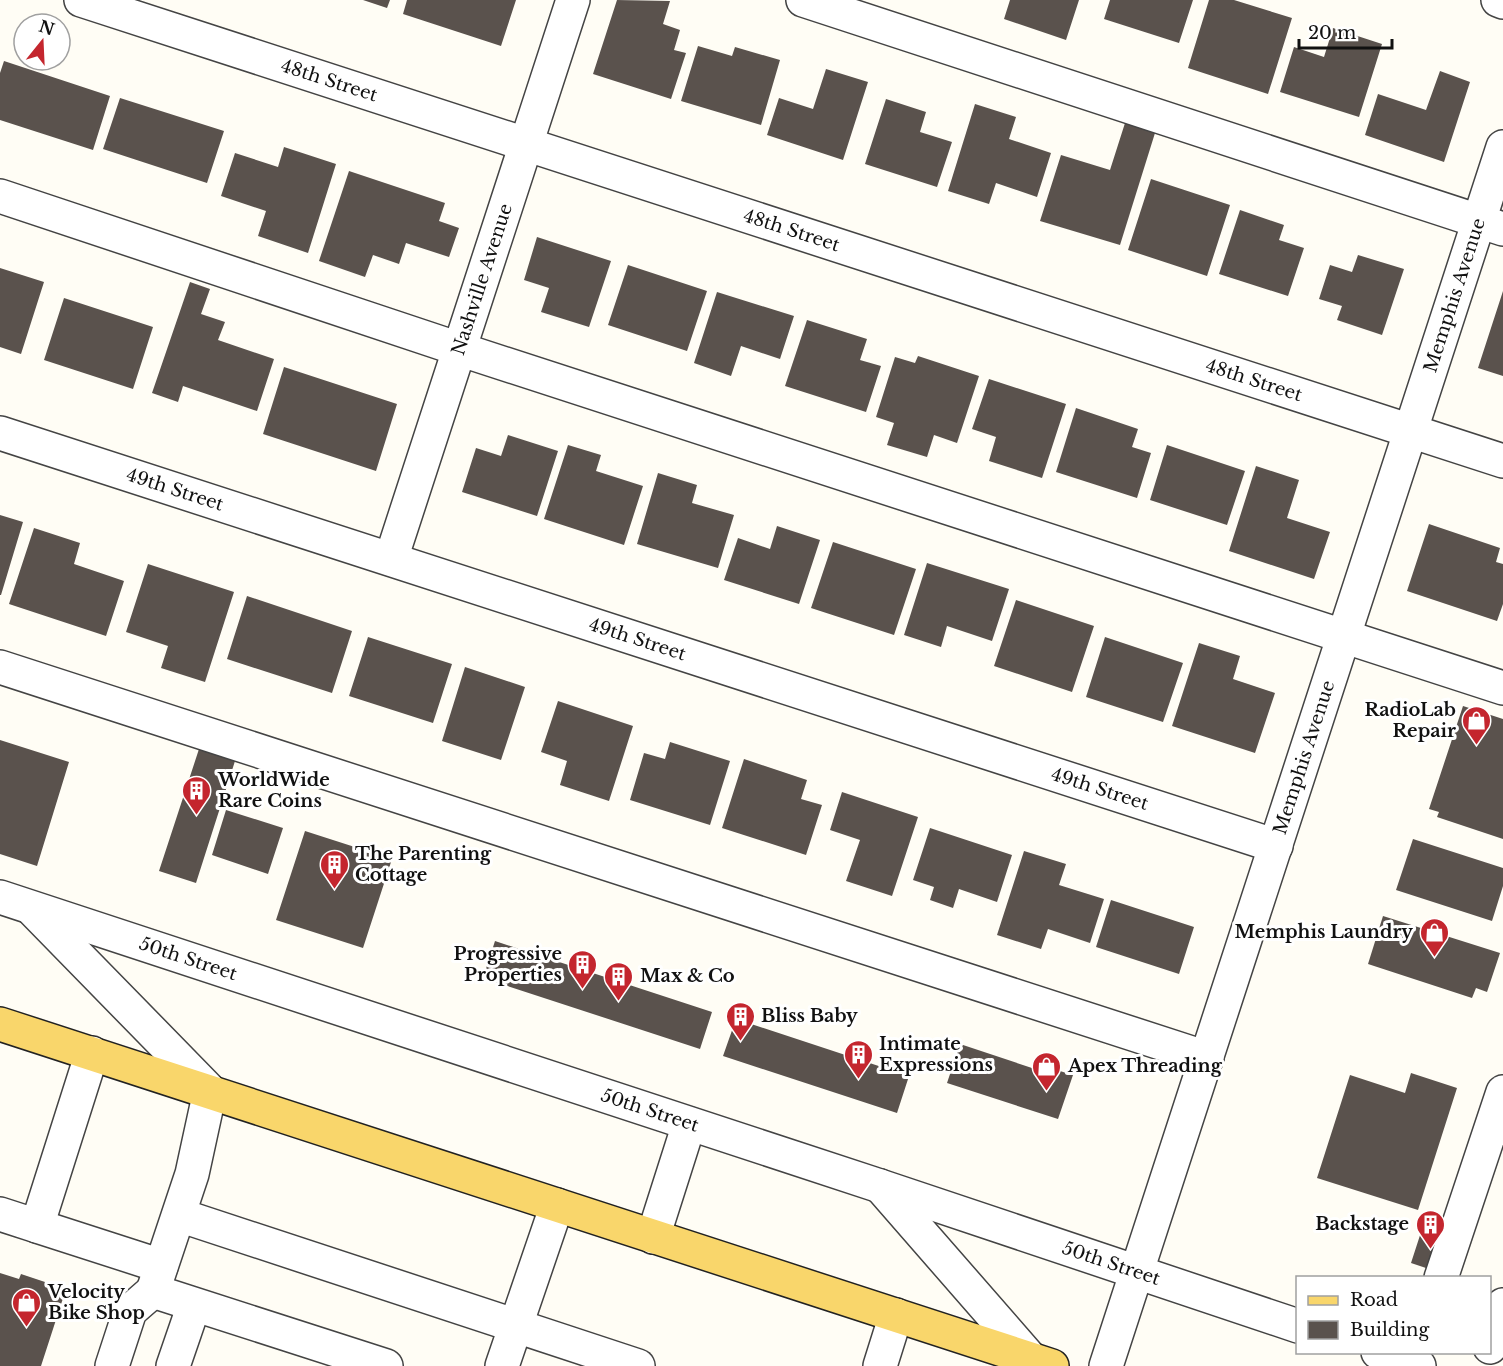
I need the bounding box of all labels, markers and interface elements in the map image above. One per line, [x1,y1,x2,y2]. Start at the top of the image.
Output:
north arrow [12,12,72,72]
scale bar [1299,12,1392,50]
text: N [36,16,57,40]
text: 20 m [1308,22,1356,44]
street label: 48th Street [278,55,380,106]
street label: Nashville Avenue [447,201,517,358]
street label: 48th Street [741,204,843,256]
street label: Memphis Avenue [1419,215,1490,375]
street label: 48th Street [1203,354,1305,406]
street label: 49th Street [124,464,227,516]
street label: 49th Street [586,613,689,665]
street label: Memphis Avenue [1269,678,1340,837]
place label: RadioLab Repair [1365,699,1456,742]
shop icon: RadioLab Repair [1461,704,1493,746]
street label: 49th Street [1049,763,1151,815]
place label: WorldWide Rare Coins [217,769,330,812]
building icon: WorldWide Rare Coins [181,774,213,816]
place label: The Parenting Cottage [355,843,492,886]
building icon: The Parenting Cottage [318,848,350,890]
shop icon: Memphis Laundry [1418,916,1450,958]
place label: Memphis Laundry [1234,921,1413,943]
street label: 50th Street [136,932,240,985]
place label: Progressive Properties [453,943,562,986]
building icon: Progressive Properties [567,948,599,990]
building icon: Max & Co [603,960,635,1002]
place label: Max & Co [640,965,735,987]
building icon: Bliss Baby [724,1000,756,1042]
place label: Bliss Baby [761,1005,858,1027]
place label: Intimate Expressions [879,1033,993,1076]
building icon: Intimate Expressions [842,1038,874,1080]
shop icon: Apex Threading [1031,1050,1063,1092]
place label: Apex Threading [1067,1055,1223,1077]
street label: 50th Street [598,1084,702,1137]
building icon: Backstage [1414,1208,1446,1250]
place label: Backstage [1315,1213,1409,1235]
street label: 50th Street [1059,1237,1163,1290]
legend [1296,1276,1491,1354]
place label: Velocity Bike Shop [47,1281,145,1324]
shop icon: Velocity Bike Shop [11,1286,43,1328]
text: Road [1350,1289,1398,1311]
text: Building [1350,1319,1429,1341]

